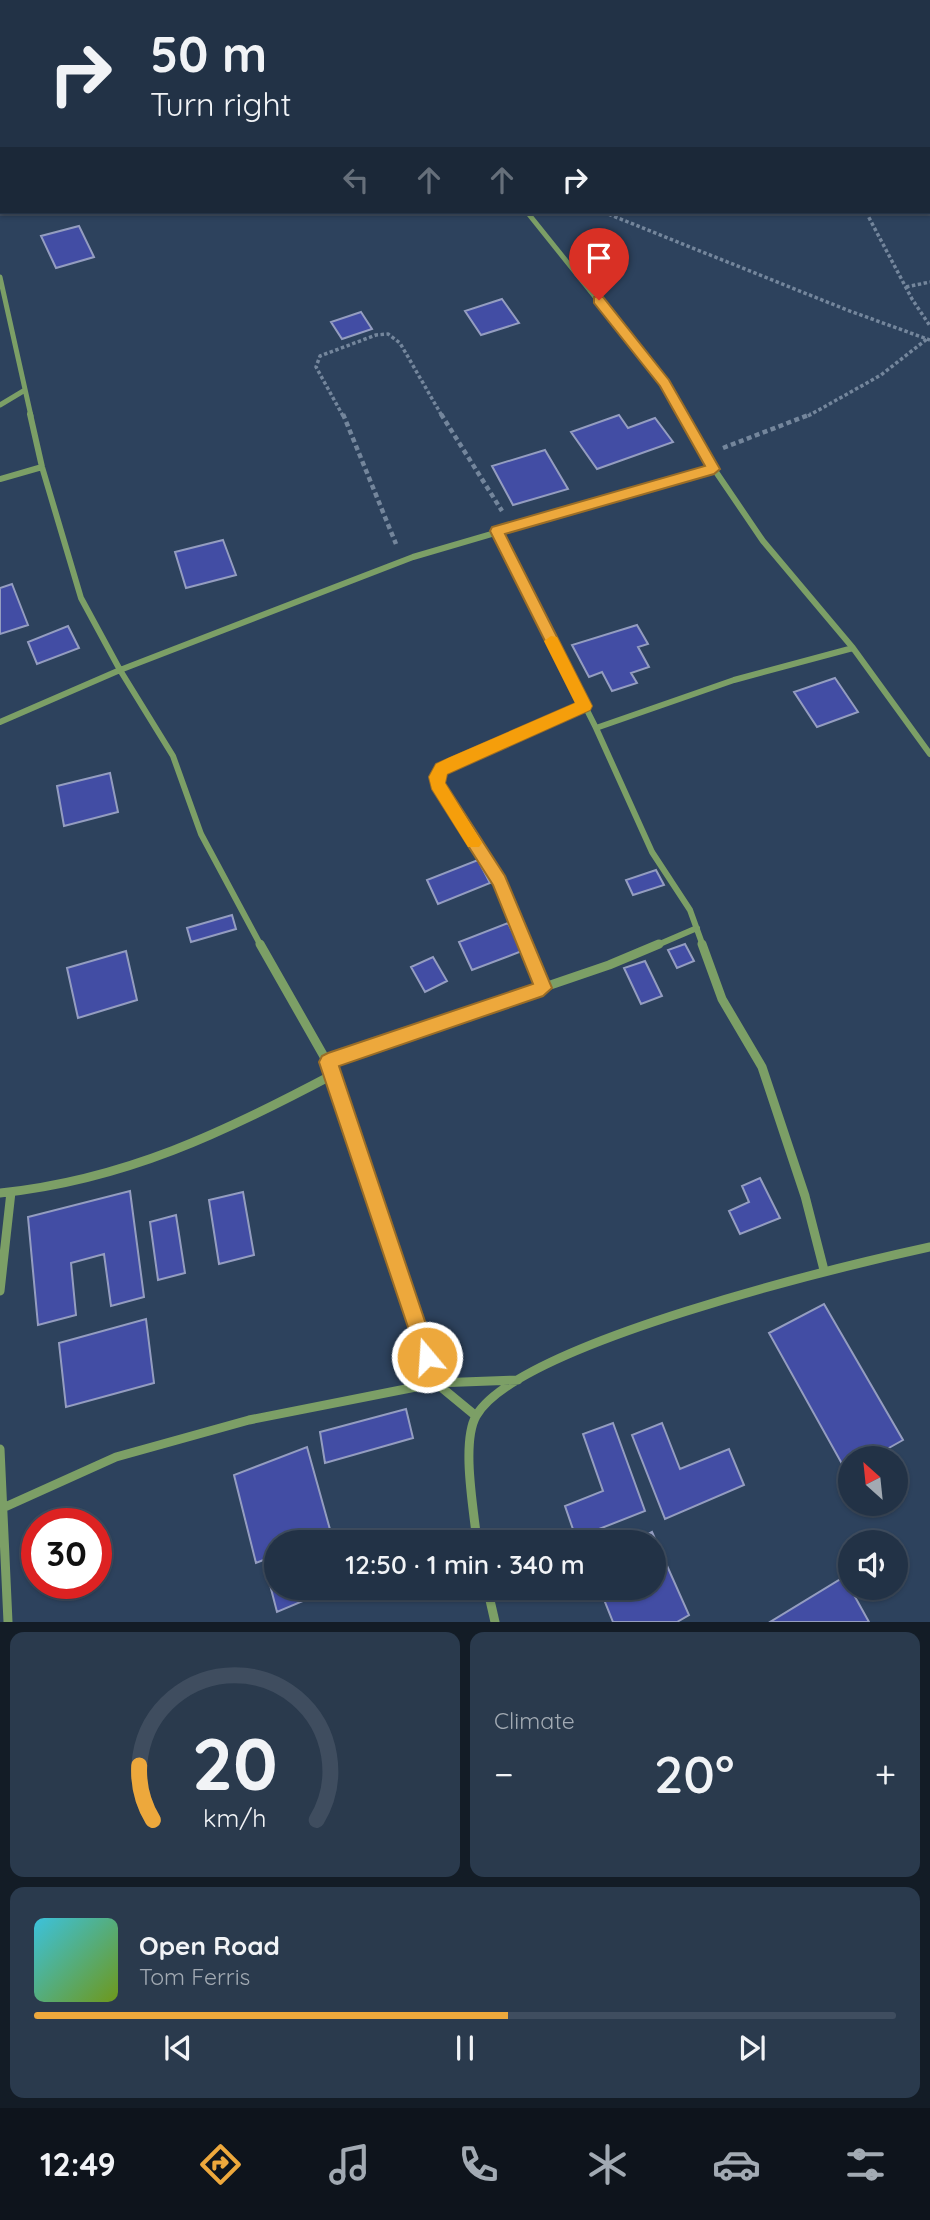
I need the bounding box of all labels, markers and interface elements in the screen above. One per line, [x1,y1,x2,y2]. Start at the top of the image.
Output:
text: 50 m [150,23,267,84]
icon: right [35,28,126,119]
text: Turn right [150,84,291,124]
icon: left [337,161,375,199]
icon: ahead [410,161,448,199]
icon: ahead [483,161,521,199]
icon: right [556,161,594,199]
pin [569,228,629,300]
icon: arrive [580,239,618,277]
position arrow [390,1320,464,1394]
north arrow [838,1446,908,1516]
map controls [838,1446,908,1600]
speed limit sign: 30 [21,1508,112,1599]
button: sound [838,1530,908,1600]
text: 12:50 · 1 min · 340 m [345,1548,585,1581]
text: Climate [494,1706,575,1735]
text: 20 [192,1718,278,1809]
text: 20° [654,1741,734,1806]
text: − [494,1750,514,1798]
text: + [875,1750,896,1798]
text: km/h [203,1802,267,1833]
text: Open Road [139,1929,280,1962]
text: Tom Ferris [139,1962,250,1991]
icon: previous [159,2029,197,2067]
icon: pause [446,2029,484,2067]
icon: next [733,2029,771,2067]
icon: directions [196,2140,245,2189]
icon: music [325,2140,374,2189]
icon: phone [454,2140,503,2189]
icon: climate [583,2140,632,2189]
icon: car [712,2140,761,2189]
icon: filters [841,2140,890,2189]
text: 12:49 [40,2144,116,2184]

